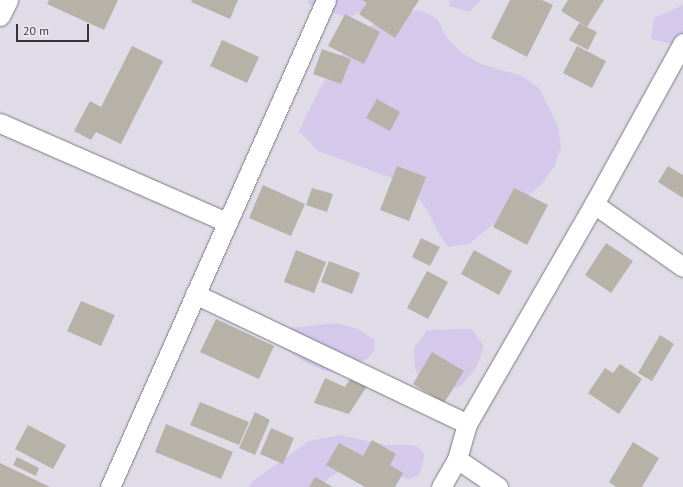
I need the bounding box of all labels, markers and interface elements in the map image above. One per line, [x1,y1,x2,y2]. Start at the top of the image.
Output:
scale bar [18,16,91,42]
text: 20 m [23,23,49,38]

